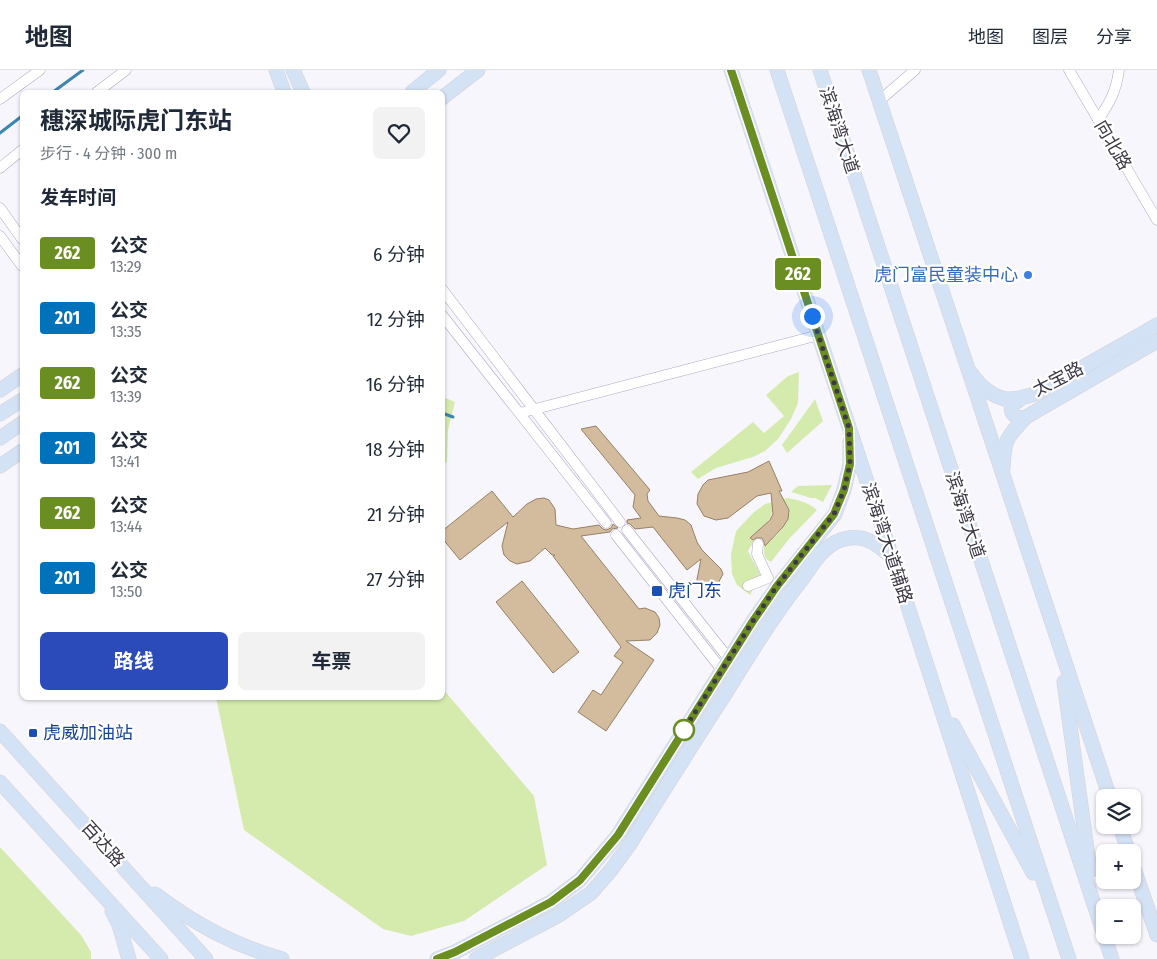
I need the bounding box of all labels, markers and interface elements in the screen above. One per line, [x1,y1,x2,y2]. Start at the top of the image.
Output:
text: 地图 [25,23,73,51]
text: 地图 [968,26,1004,48]
text: 图层 [1032,26,1068,48]
text: 分享 [1096,26,1132,48]
street label: 滨海湾大道 [815,84,863,176]
text: 穗深城际虎门东站 [40,107,232,135]
button: heart [373,107,425,159]
street label: 向北路 [1090,116,1136,174]
text: 步行 · 4 分钟 · 300 m [40,144,177,163]
text: 发车时间 [40,186,116,209]
text: 公交 [110,234,148,257]
text: 262 [55,242,80,264]
text: 6 分钟 [373,243,425,266]
text: 13:29 [110,257,142,276]
line badge: 262 [769,258,827,290]
text: 262 [785,263,811,285]
place label: 虎门富民童装中心 [874,264,1018,286]
marker: 虎门富民童装中心 [1022,269,1034,281]
text: 公交 [110,299,148,322]
your location [800,304,825,329]
text: 201 [55,307,80,329]
text: 12 分钟 [367,308,425,331]
text: 13:35 [110,322,142,341]
street label: 太宝路 [1029,357,1087,401]
text: 公交 [110,364,148,387]
text: 262 [55,372,80,394]
text: 16 分钟 [366,373,425,396]
text: 13:39 [110,387,142,406]
text: 公交 [110,429,148,452]
text: 201 [55,437,80,459]
text: 18 分钟 [366,438,425,461]
text: 13:41 [110,452,140,471]
street label: 滨海湾大道 [941,469,989,561]
street label: 滨海湾大道辅路 [857,480,917,606]
text: 公交 [110,494,148,517]
text: 262 [55,502,80,524]
text: 21 分钟 [367,503,425,526]
text: 13:44 [110,517,142,536]
text: 公交 [110,559,148,582]
text: 201 [55,567,80,589]
text: 27 分钟 [367,568,425,591]
place label: 虎门东 [668,580,722,602]
text: 13:50 [110,582,143,601]
marker: 虎门东 [650,584,664,598]
button: 路线 [40,632,228,690]
button: 车票 [238,632,425,690]
unlabelled marker [673,719,695,741]
place label: 虎威加油站 [43,722,133,744]
marker: 虎威加油站 [27,727,39,739]
map controls [1096,789,1141,944]
button: layers [1096,789,1141,834]
street label: 百达路 [77,817,129,871]
button: + [1096,844,1141,889]
button: − [1096,899,1141,944]

